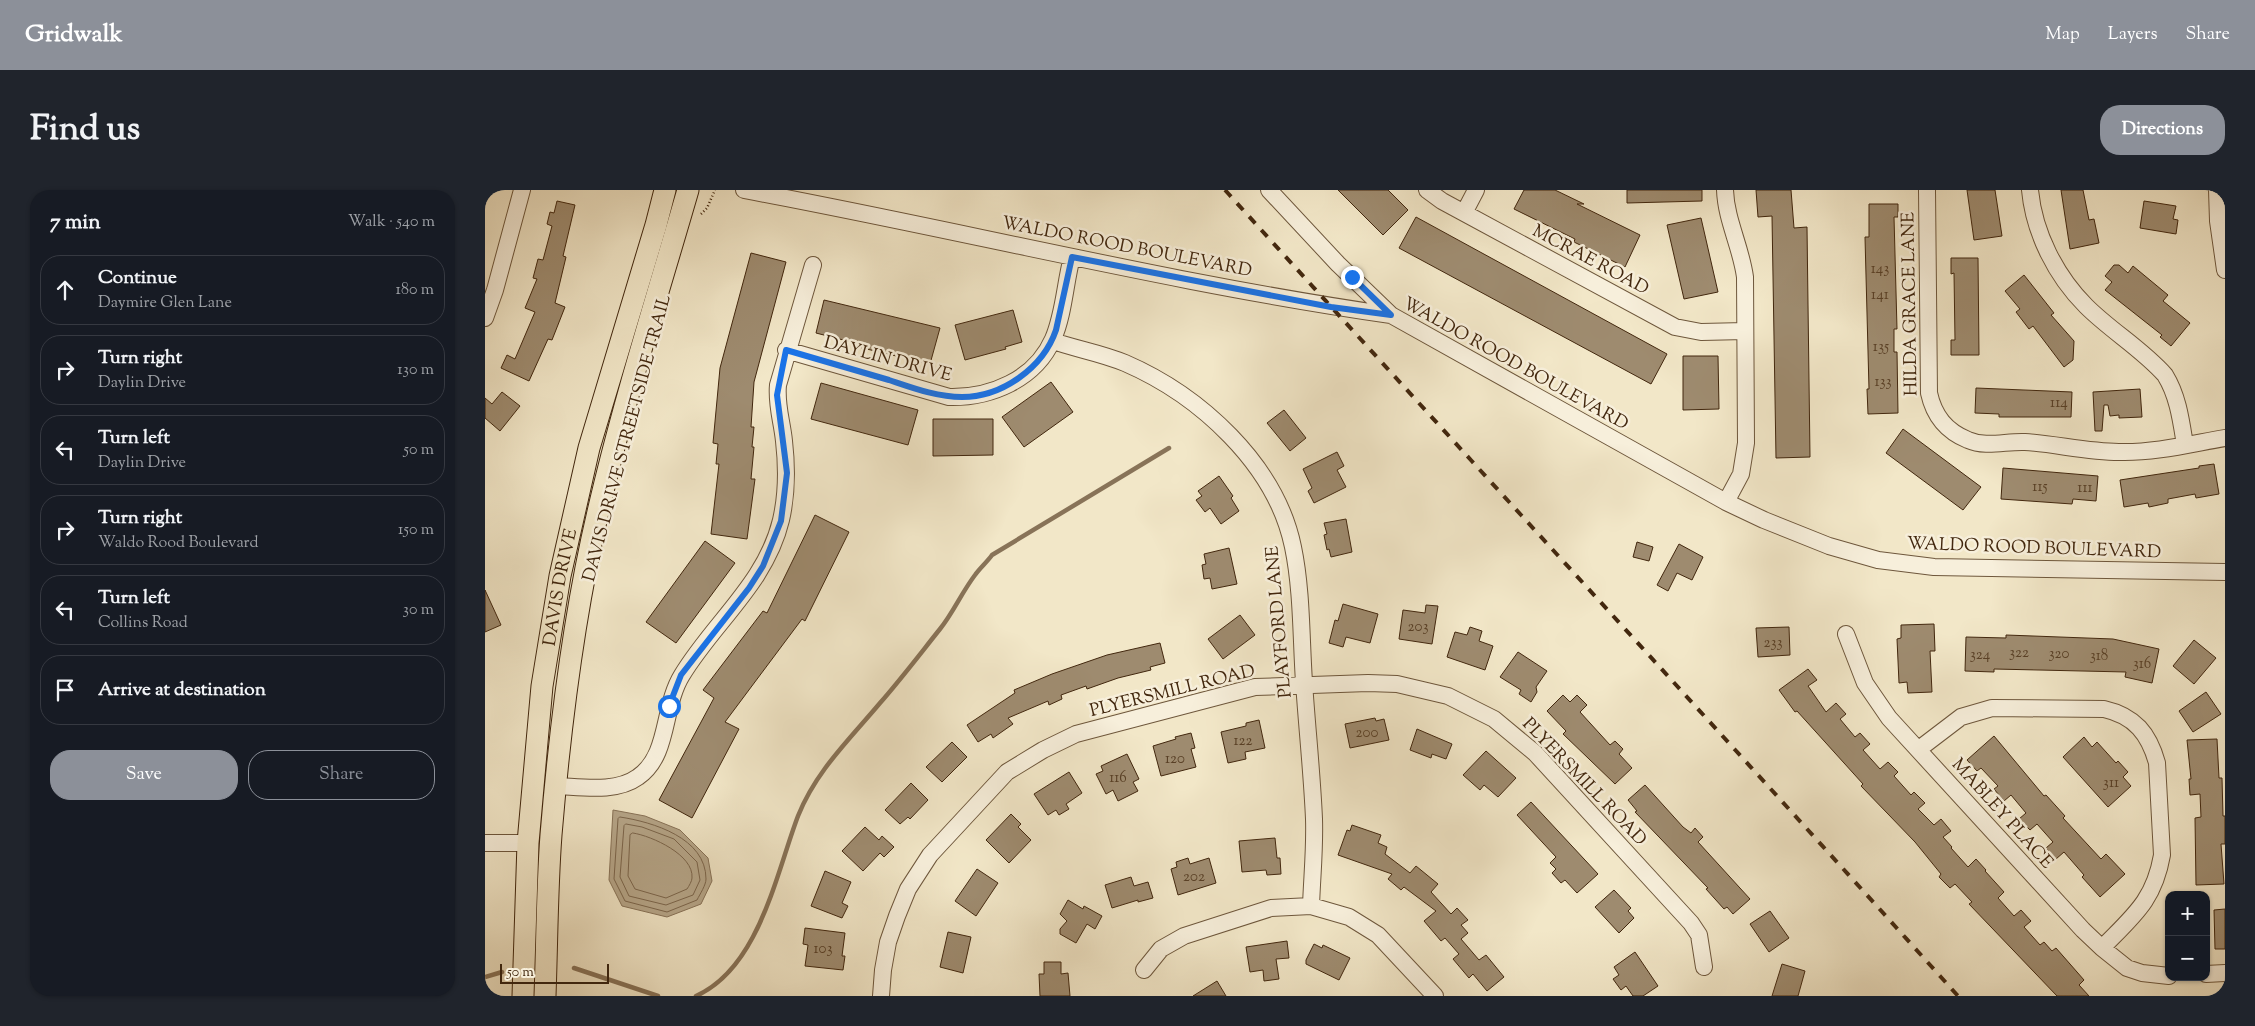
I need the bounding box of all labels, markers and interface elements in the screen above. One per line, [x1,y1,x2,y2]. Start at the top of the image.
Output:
text: Gridwalk [25,18,123,52]
text: Map [2045,22,2080,48]
text: Layers [2108,22,2158,48]
text: Share [2186,22,2230,48]
text: Find us [30,105,140,156]
button: Directions [2100,105,2225,155]
text: 7 min [50,208,101,238]
text: Walk · 540 m [348,211,435,234]
street label: WALDO ROOD BOULEVARD [999,211,1254,285]
street label: HILDA GRACE LANE [1896,212,1926,396]
street label: MCRAE ROAD [1527,219,1653,302]
house number: 143 [1871,259,1889,280]
text: Continue [98,265,177,292]
route end [1341,266,1364,289]
icon: ahead [51,276,79,304]
text: 180 m [395,279,434,302]
house number: 141 [1871,285,1889,306]
text: Daymire Glen Lane [98,292,232,315]
street label: DAVIS DRIVE STREETSIDE TRAIL [577,292,679,585]
street label: WALDO ROOD BOULEVARD [1397,292,1633,438]
street label: DAYLIN DRIVE [821,330,955,390]
house number: 135 [1873,337,1889,358]
text: Turn right [98,345,182,372]
icon: right [51,356,79,384]
text: 130 m [397,359,434,382]
text: Daylin Drive [98,372,186,395]
house number: 133 [1874,372,1892,393]
house number: 114 [2050,393,2068,414]
text: Turn left [98,425,170,452]
icon: left [51,436,79,464]
text: 50 m [403,439,434,462]
text: Daylin Drive [98,452,186,475]
house number: 115 [2032,477,2048,498]
house number: 111 [2077,478,2093,499]
text: Turn right [98,505,182,532]
icon: right [51,516,79,544]
text: 150 m [398,519,434,542]
street label: DAVIS DRIVE [538,526,585,648]
text: Waldo Rood Boulevard [98,532,259,555]
street label: WALDO ROOD BOULEVARD [1906,532,2162,566]
street label: PLAYFORD LANE [1260,544,1300,699]
text: Turn left [98,585,170,612]
icon: left [51,596,79,624]
text: 30 m [403,599,434,622]
text: Collins Road [98,612,188,635]
house number: 203 [1407,617,1429,638]
house number: 233 [1763,633,1783,654]
house number: 322 [2009,643,2029,664]
house number: 320 [2048,644,2070,665]
house number: 324 [1970,645,1991,666]
house number: 318 [2090,646,2108,667]
house number: 316 [2133,654,2151,675]
street label: PLYERSMILL ROAD [1087,659,1258,725]
icon: arrive [51,676,79,704]
text: Arrive at destination [98,677,266,704]
route start [658,695,681,718]
street label: PLYERSMILL ROAD [1515,712,1652,852]
house number: 200 [1356,723,1379,744]
house number: 122 [1233,731,1253,752]
house number: 120 [1165,749,1185,770]
button: Save [50,750,238,800]
button: Share [248,750,435,800]
street label: MABLEY PLACE [1945,753,2058,876]
house number: 116 [1109,768,1127,789]
house number: 311 [2103,773,2119,794]
house number: 202 [1183,867,1205,888]
map controls [2165,891,2210,981]
button: + [2165,891,2210,936]
button: − [2165,936,2210,981]
house number: 103 [814,939,832,960]
scale bar [500,961,609,984]
text: 50 m [507,963,534,983]

